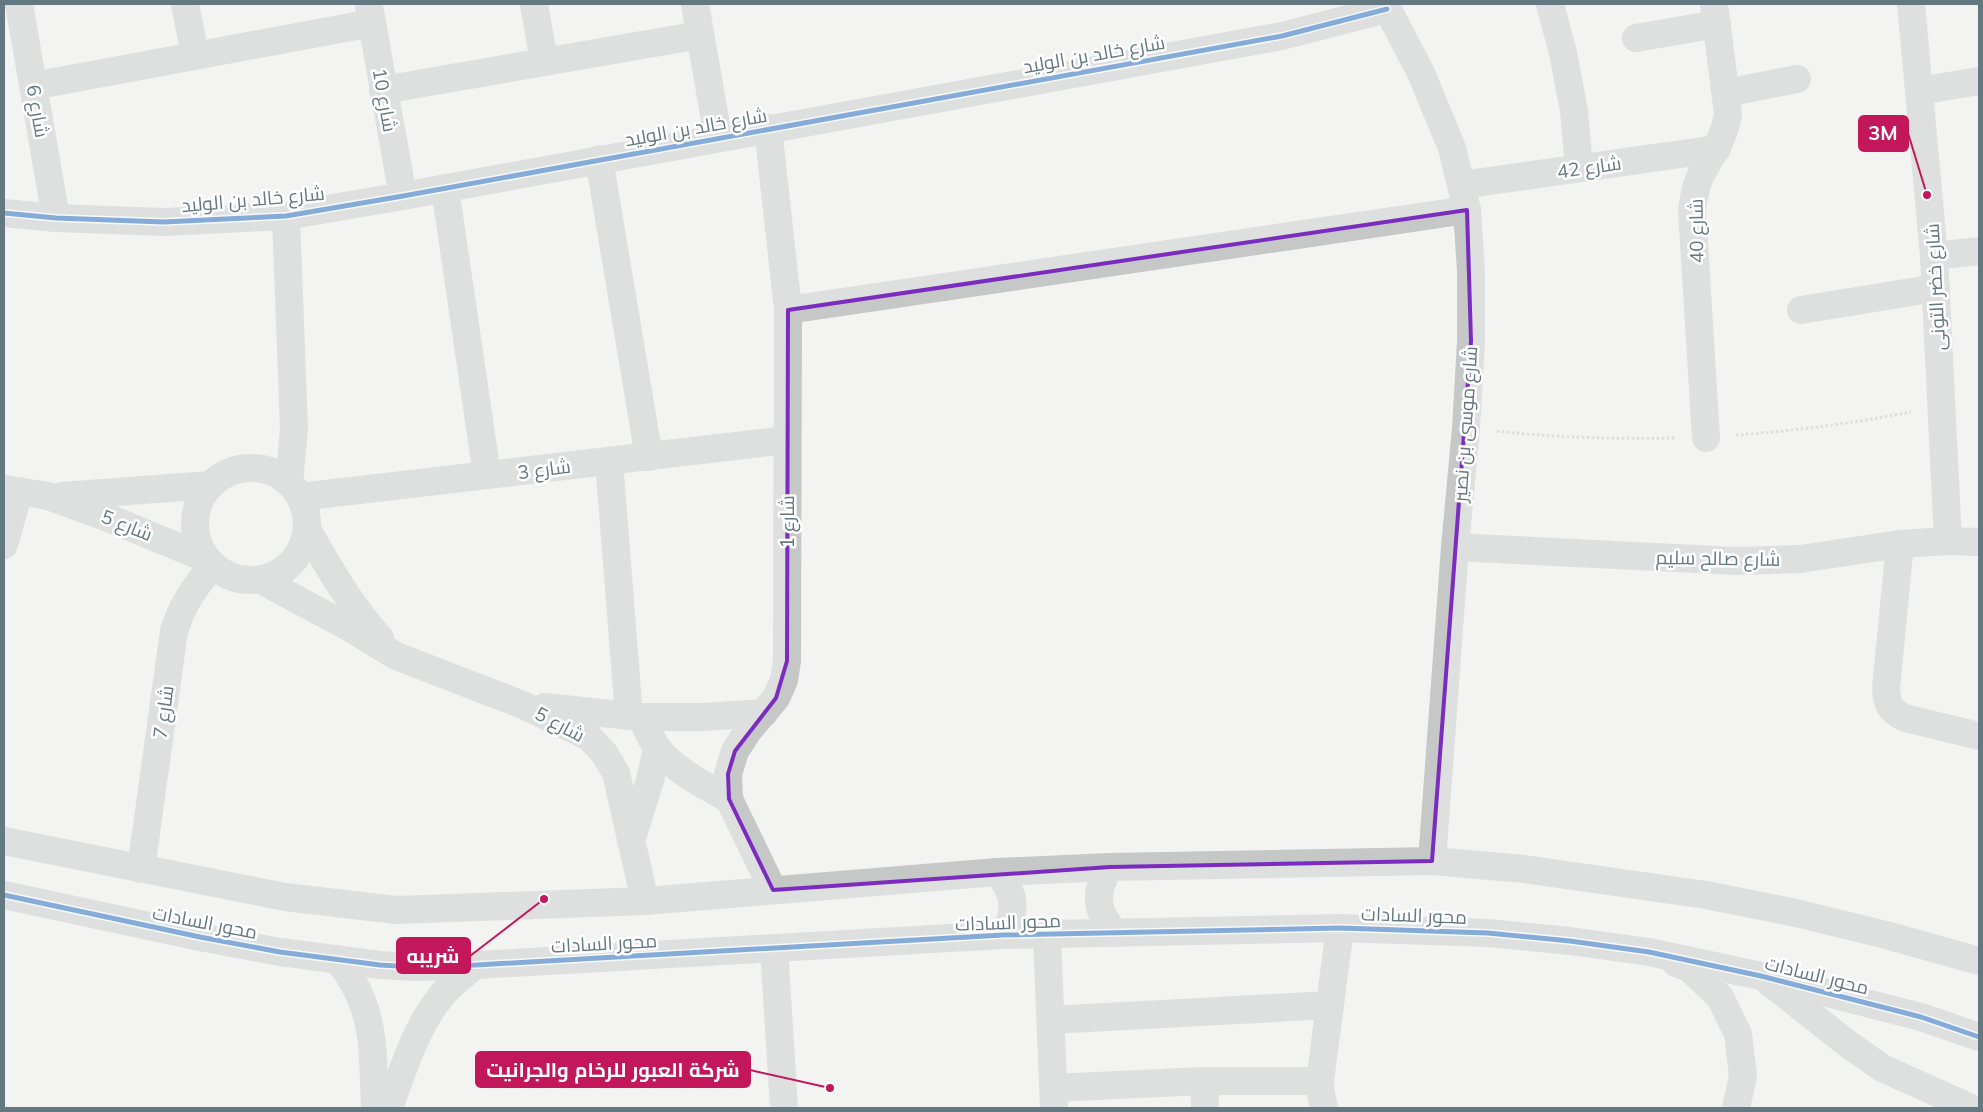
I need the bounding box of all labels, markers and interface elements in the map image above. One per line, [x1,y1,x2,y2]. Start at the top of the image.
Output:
street label: شارع خالد بن الوليد [1021,30,1167,80]
street label: شارع 10 [366,66,402,134]
street label: شارع 6 [20,83,54,140]
street label: شارع خالد بن الوليد [623,103,769,153]
callout: 3M [1859,116,1908,151]
text: 3M [1868,120,1898,145]
street label: شارع 42 [1555,151,1623,185]
street label: شارع خالد بن الوليد [180,181,326,219]
street label: شارع 40 [1683,198,1711,263]
street label: شارع خضر التونى [1920,223,1952,351]
street label: شارع موسى بن نصير [1448,345,1484,504]
street label: شارع 3 [516,454,572,486]
street label: شارع 1 [775,495,801,549]
street label: شارع 5 [97,504,156,548]
street label: شارع صالح سليم [1655,545,1781,573]
street label: شارع 7 [147,684,181,740]
street label: شارع 5 [530,701,589,749]
street label: محور السادات [151,900,259,944]
street label: محور السادات [1361,901,1467,929]
street label: محور السادات [955,908,1061,936]
street label: محور السادات [550,928,658,958]
callout: شريبه [397,938,470,973]
text: شريبه [406,943,460,968]
street label: محور السادات [1763,951,1871,999]
callout: شركة العبور للرخام والجرانيت [476,1052,750,1087]
text: شركة العبور للرخام والجرانيت [486,1057,740,1084]

